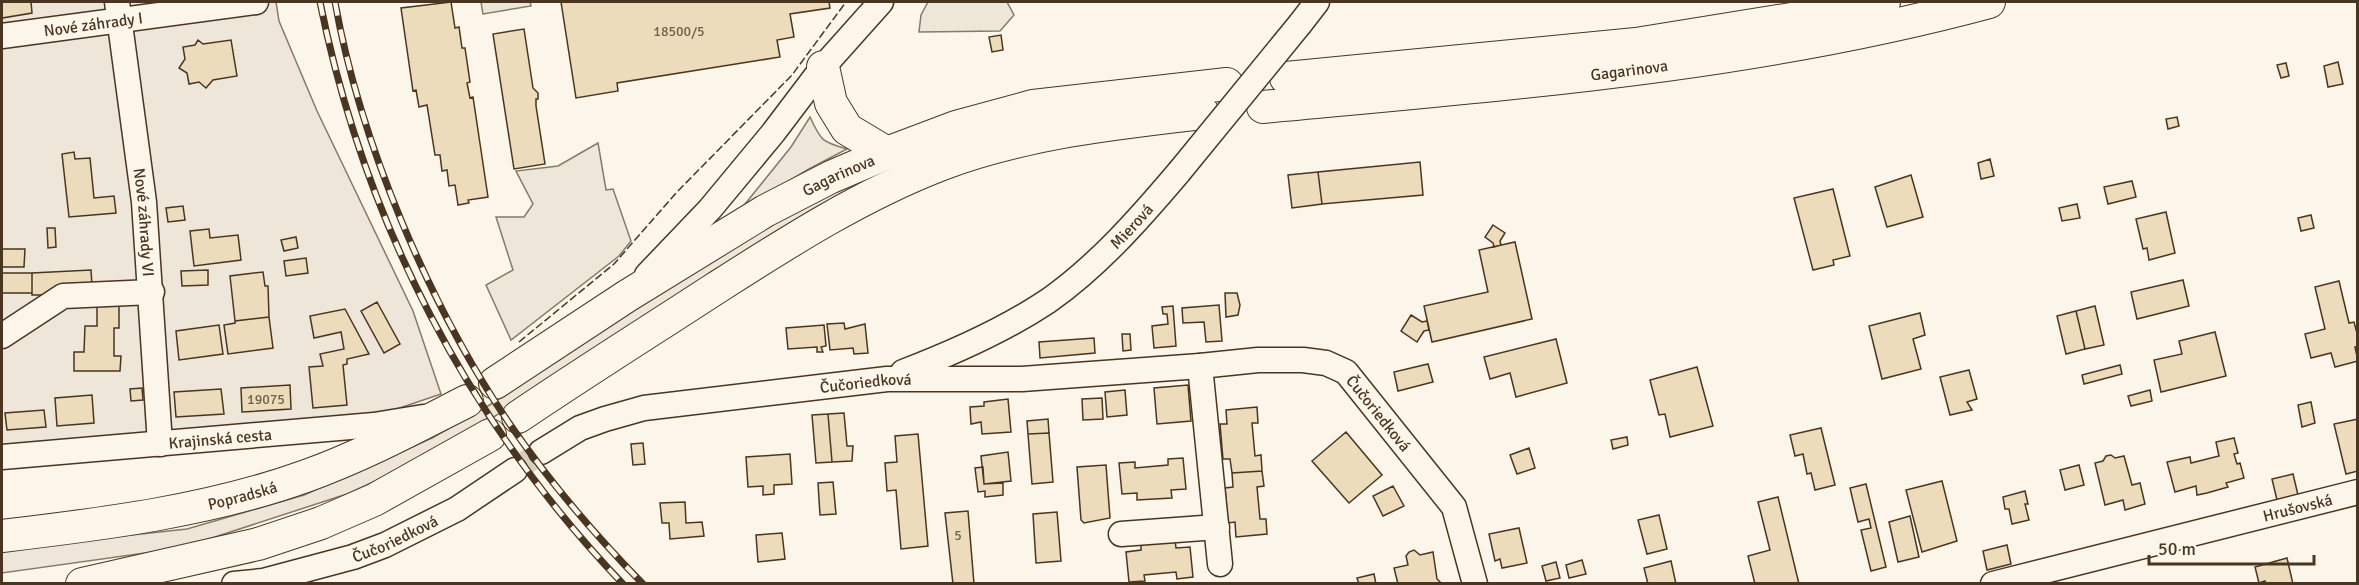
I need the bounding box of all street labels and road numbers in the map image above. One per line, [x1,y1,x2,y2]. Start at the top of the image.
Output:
street label: Nové záhrady I [43,8,144,41]
street label: Gagarinova [1589,56,1669,85]
street label: Gagarinova [799,150,878,201]
street label: Nové záhrady VI [129,167,158,277]
street label: Mierová [1106,200,1158,254]
street label: Čučoriedková [819,370,912,398]
street label: Čučoriedková [1341,371,1415,456]
street label: Krajinská cesta [168,425,273,454]
street label: Popradská [206,477,280,515]
street label: Hrušovská [2261,490,2335,527]
street label: Čučoriedková [349,511,442,567]

